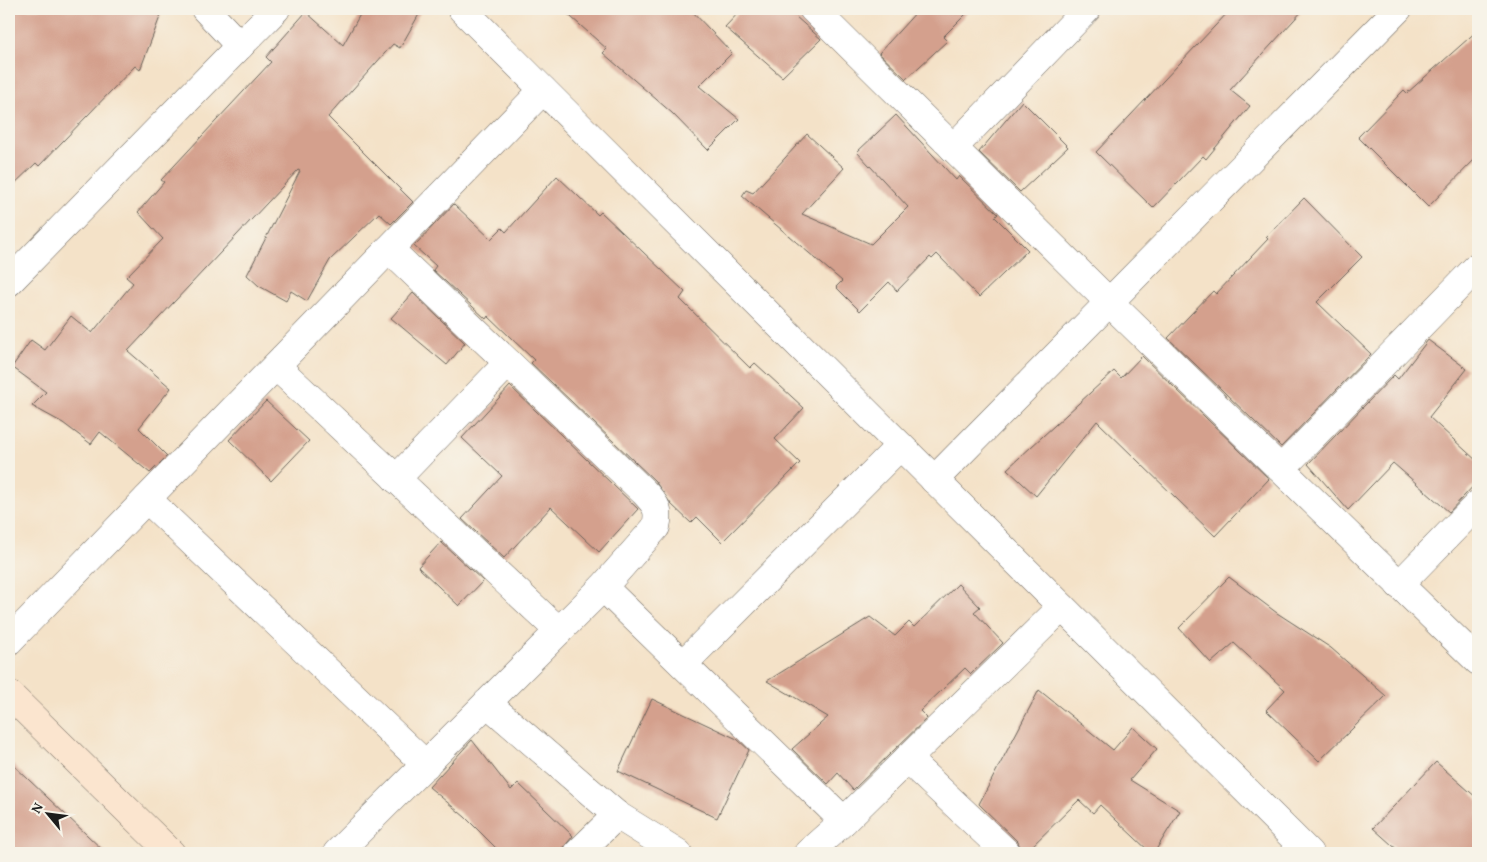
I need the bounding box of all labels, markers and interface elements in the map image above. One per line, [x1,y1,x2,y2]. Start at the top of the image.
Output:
north arrow [22,790,72,840]
text: N [26,798,48,817]

